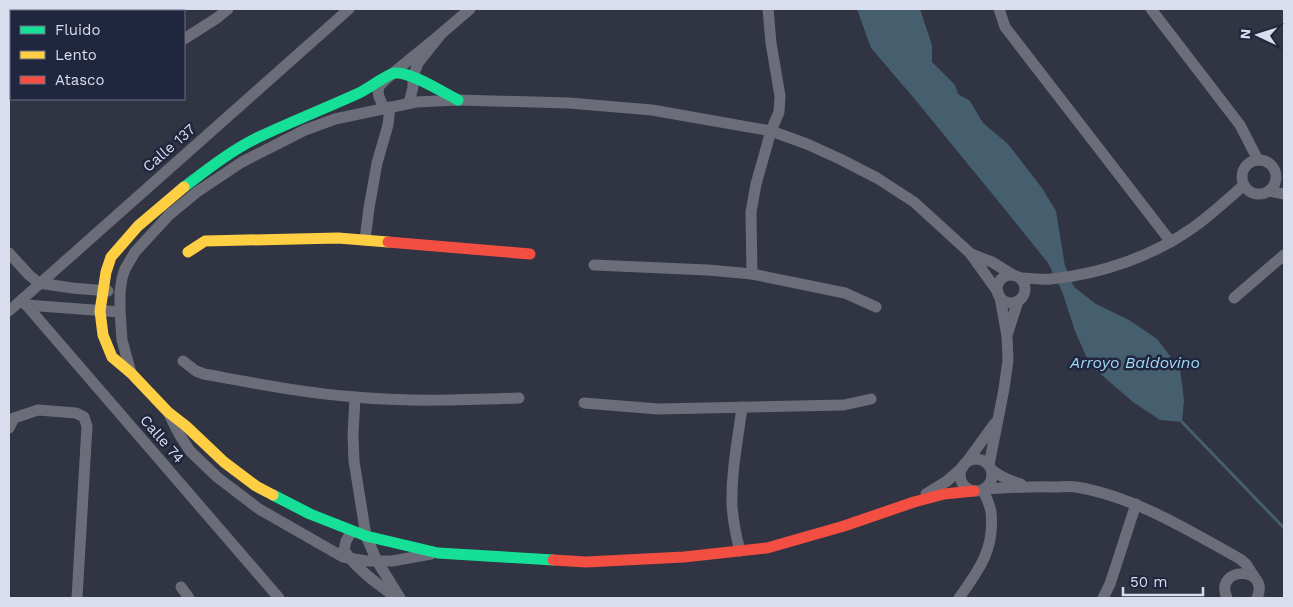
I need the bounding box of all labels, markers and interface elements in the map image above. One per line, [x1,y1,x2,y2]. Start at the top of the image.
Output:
legend [10,10,185,100]
north arrow [1233,10,1283,60]
text: Fluido [55,21,100,39]
text: N [1237,28,1253,40]
text: Lento [55,46,97,64]
text: Atasco [55,71,104,89]
street label: Calle 137 [139,120,199,176]
water label: Arroyo Baldovino [1069,353,1200,372]
street label: Calle 74 [136,411,188,467]
scale bar [1123,564,1203,596]
text: 50 m [1130,573,1167,591]

